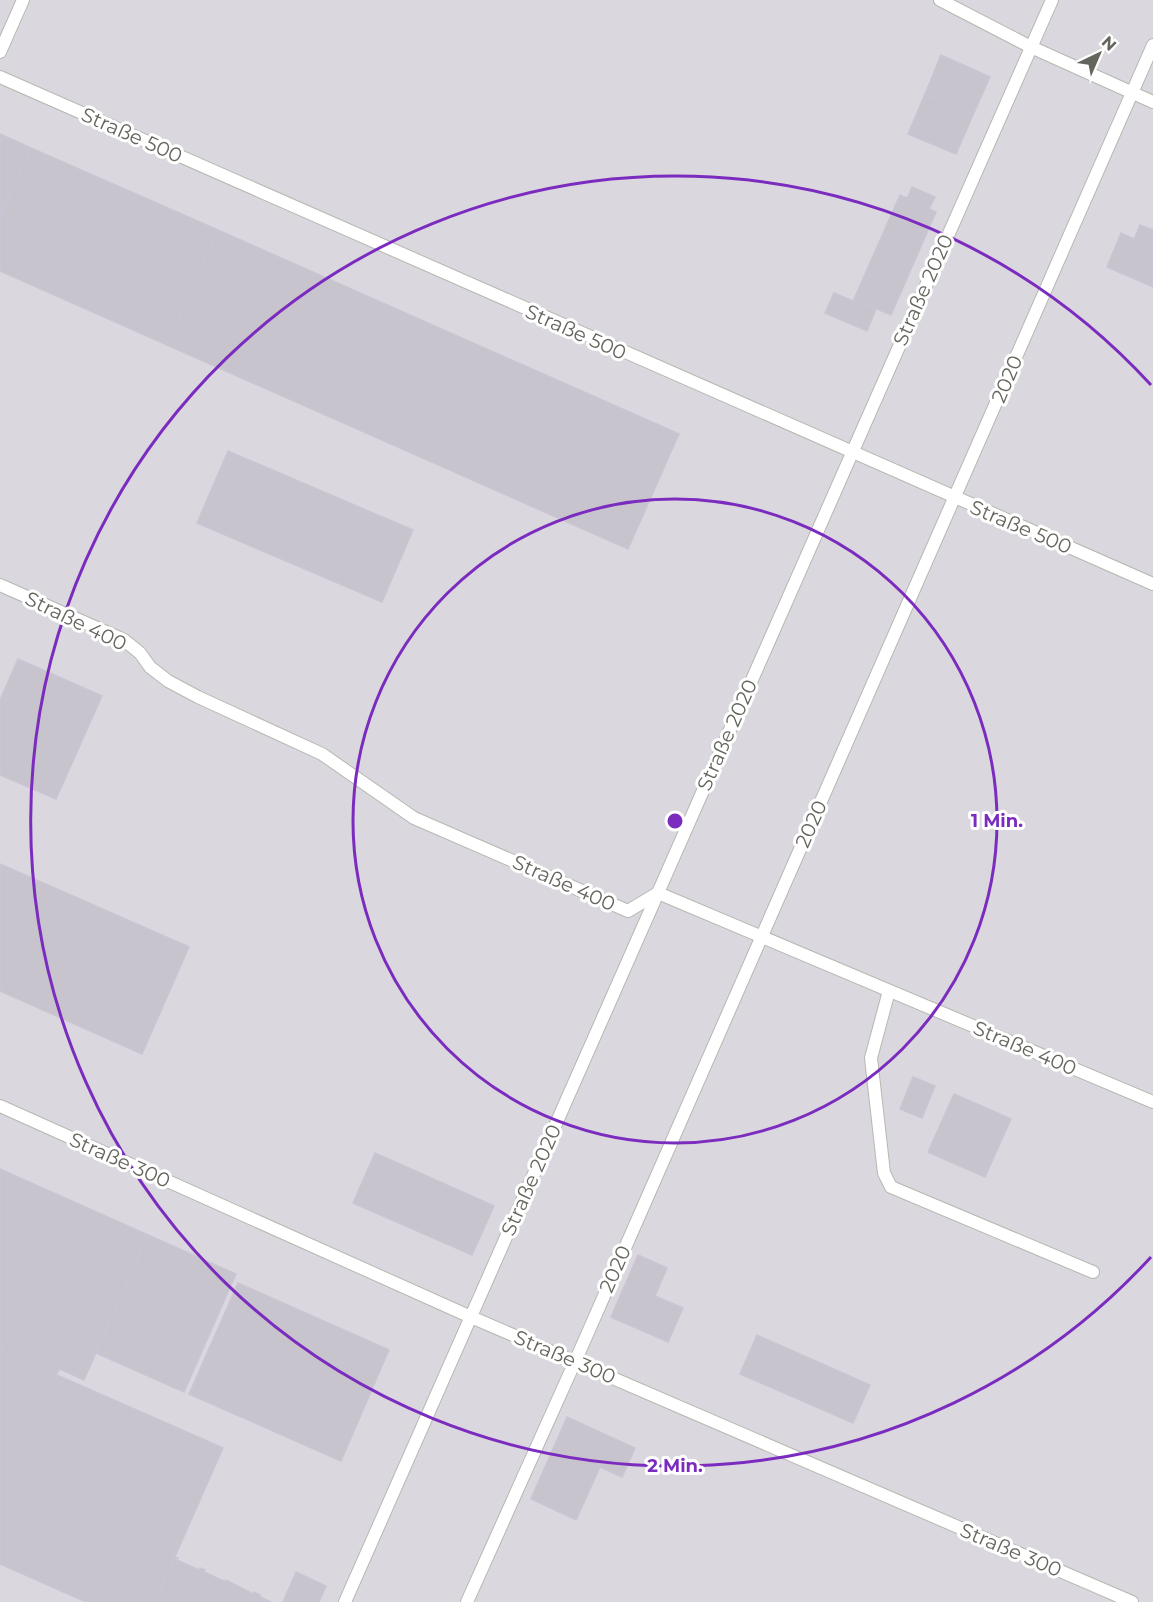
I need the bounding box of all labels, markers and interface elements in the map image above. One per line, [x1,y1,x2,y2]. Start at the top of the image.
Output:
north arrow [1069,24,1129,84]
text: N [1098,32,1120,55]
street label: Straße 500 [78,102,186,168]
street label: Straße 2020 [888,231,958,349]
street label: Straße 500 [522,299,630,365]
street label: 2020 [986,352,1028,406]
street label: Straße 500 [967,495,1075,559]
street label: Straße 400 [21,586,131,656]
street label: Straße 2020 [692,676,762,794]
street label: 2020 [790,797,832,851]
text: 1 Min. [971,810,1023,832]
centre of rings [665,811,685,831]
street label: Straße 400 [509,850,619,916]
street label: Straße 400 [970,1016,1080,1080]
street label: Straße 2020 [496,1121,566,1239]
street label: Straße 300 [66,1127,174,1193]
street label: 2020 [594,1242,636,1296]
street label: Straße 300 [511,1325,619,1389]
text: 2 Min. [647,1455,703,1477]
street label: Straße 300 [957,1518,1065,1582]

